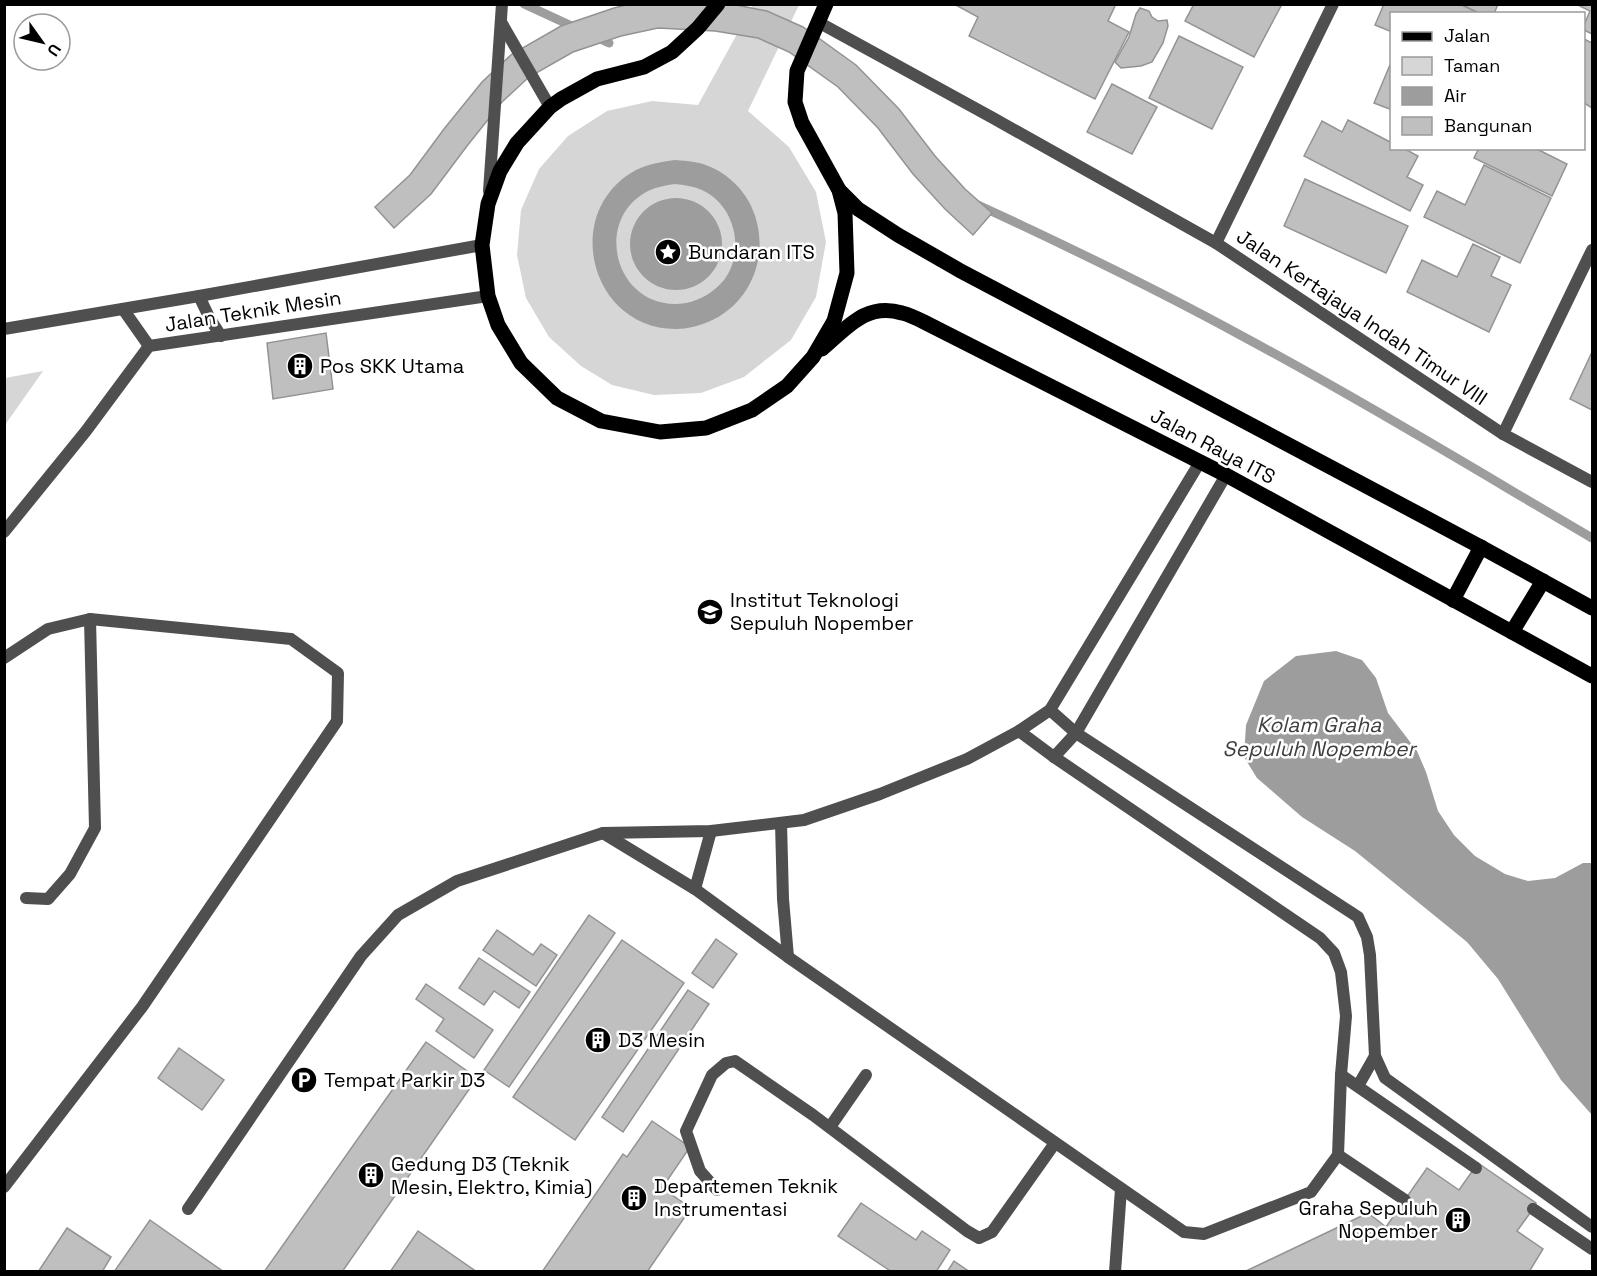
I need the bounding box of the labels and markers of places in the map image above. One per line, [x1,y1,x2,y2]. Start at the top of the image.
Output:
place icon: Bundaran ITS [653,237,683,267]
place label: Bundaran ITS [688,239,815,265]
building icon: Pos SKK Utama [285,351,315,381]
place label: Pos SKK Utama [320,353,464,379]
place label: Institut Teknologi Sepuluh Nopember [730,587,914,636]
school or university icon: Institut Teknologi Sepuluh Nopember [695,597,725,627]
building icon: D3 Mesin [583,1025,613,1055]
place label: D3 Mesin [618,1027,705,1053]
parking icon: Tempat Parkir D3 [289,1065,319,1095]
place label: Tempat Parkir D3 [324,1067,485,1093]
place label: Gedung D3 (Teknik Mesin, Elektro, Kimia) [391,1151,592,1200]
building icon: Gedung D3 (Teknik Mesin, Elektro, Kimia) [356,1160,386,1190]
place label: Departemen Teknik Instrumentasi [654,1173,838,1222]
building icon: Departemen Teknik Instrumentasi [619,1183,649,1213]
place label: Graha Sepuluh Nopember [1299,1195,1438,1244]
building icon: Graha Sepuluh Nopember [1443,1205,1473,1235]

